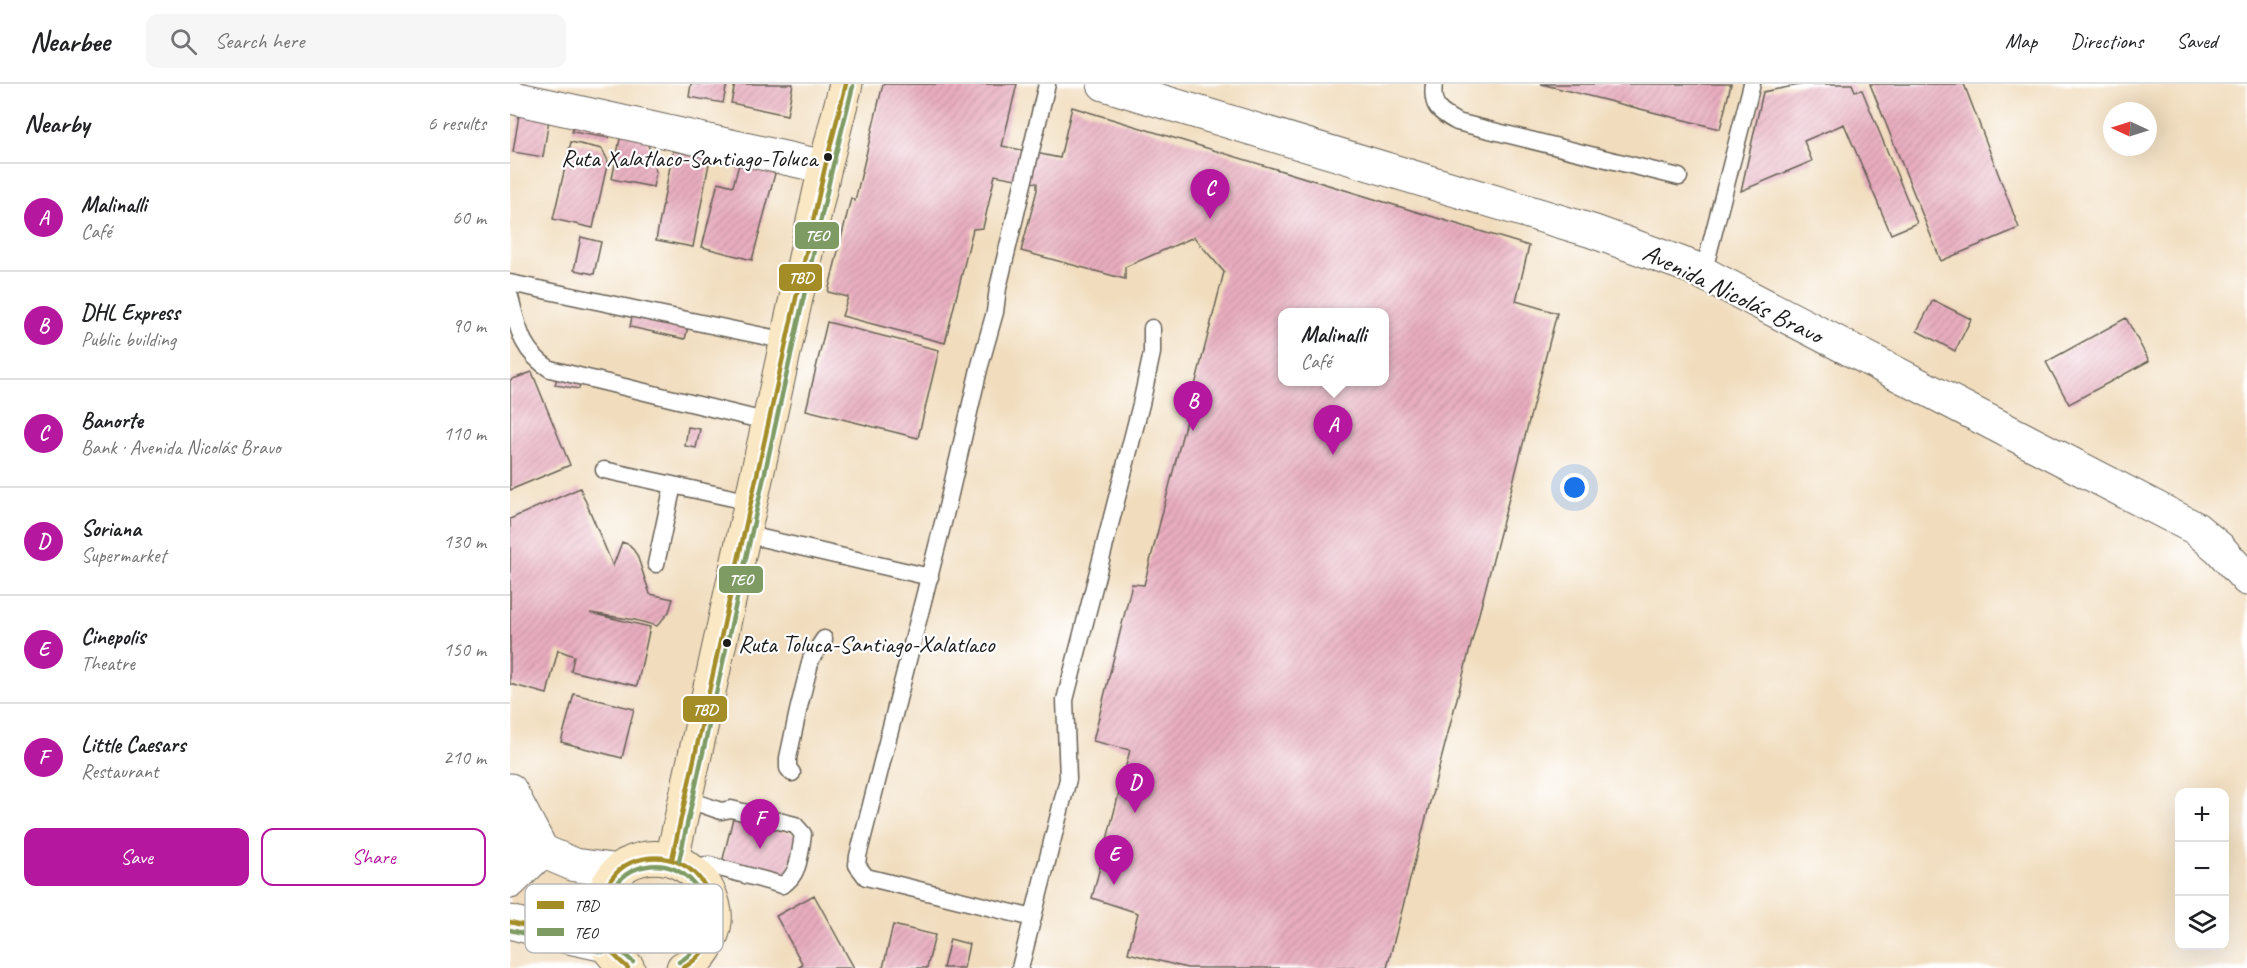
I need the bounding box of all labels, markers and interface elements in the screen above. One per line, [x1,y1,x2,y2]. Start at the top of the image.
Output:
search box [146,14,566,68]
text: Nearbee [30,24,110,59]
icon: search [167,25,200,58]
text: Search here [215,27,304,55]
text: Map [2005,28,2037,54]
text: Directions [2070,28,2143,54]
text: Saved [2176,28,2217,54]
north arrow [2103,102,2157,156]
text: Nearby [24,107,89,140]
text: 6 results [427,111,486,136]
place label: Ruta Xalatlaco-Santiago-Toluca [561,143,819,173]
marker: Ruta Xalatlaco-Santiago-Toluca [822,151,834,163]
pin: C [1190,170,1230,219]
text: Malinalli [81,191,147,219]
text: A [38,205,49,230]
text: 60 m [452,205,486,230]
text: Café [81,219,112,244]
line badge: TEO [794,221,840,250]
text: TEO [805,226,831,246]
street label: Avenida Nicolás Bravo [1637,236,1831,352]
line badge: TBD [778,263,823,292]
text: TBD [788,268,815,288]
text: DHL Express [81,299,180,327]
popup [1278,308,1389,386]
text: B [38,313,49,338]
text: 90 m [452,313,486,338]
text: Malinalli [1301,321,1366,349]
text: Public building [81,327,176,352]
text: Café [1301,349,1331,374]
pin: B [1174,382,1212,431]
pin: A [1314,406,1352,455]
text: Banorte [81,407,143,435]
text: C [39,421,48,446]
text: 110 m [443,421,486,446]
text: Bank · Avenida Nicolás Bravo [81,435,281,460]
your location [1560,473,1589,502]
text: Soriana [81,515,141,543]
text: D [38,529,49,554]
text: 130 m [443,529,486,554]
text: Supermarket [81,543,166,568]
line badge: TEO [718,565,764,594]
text: TEO [729,570,755,590]
text: Cinepolis [81,623,145,651]
place label: Ruta Toluca-Santiago-Xalatlaco [738,629,996,659]
text: E [38,637,49,662]
text: 150 m [443,637,486,662]
marker: Ruta Toluca-Santiago-Xalatlaco [721,637,733,649]
text: Theatre [81,651,135,676]
line badge: TBD [682,695,728,723]
text: TBD [692,700,719,720]
text: Little Caesars [81,731,185,759]
text: F [39,745,48,770]
text: 210 m [443,745,486,770]
text: Restaurant [81,759,158,784]
pin: D [1116,764,1154,813]
map controls [2175,788,2229,950]
button: + [2175,788,2229,842]
pin: F [740,800,780,849]
button: Save [24,828,249,886]
button: Share [261,828,486,886]
pin: E [1094,836,1134,885]
button: − [2175,842,2229,896]
legend [525,884,723,953]
text: TBD [574,896,601,916]
button: layers [2175,896,2229,950]
text: TEO [574,923,600,943]

